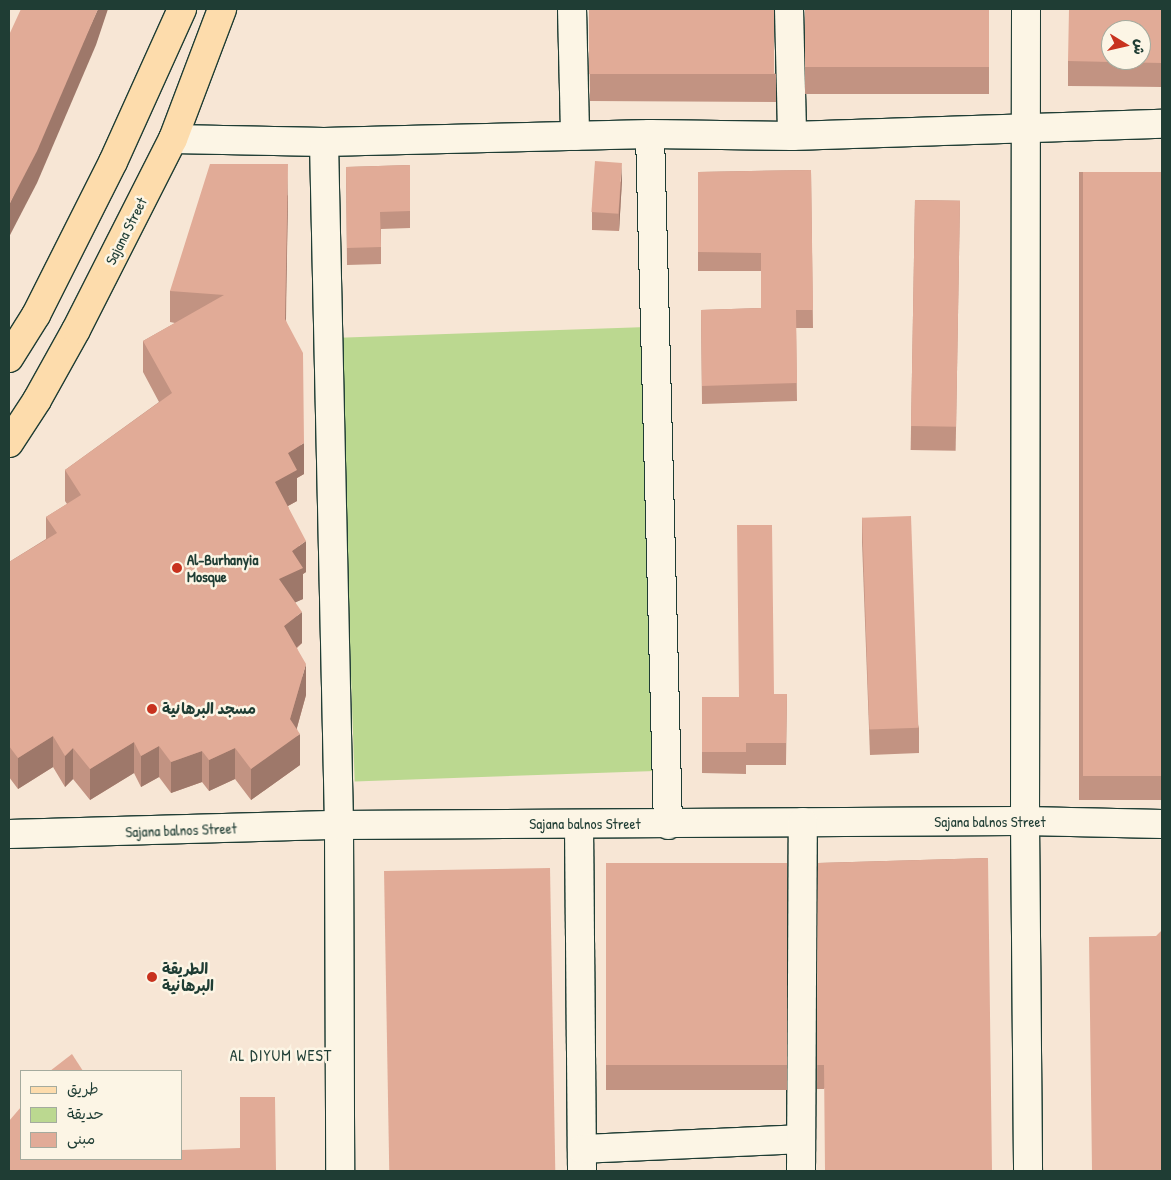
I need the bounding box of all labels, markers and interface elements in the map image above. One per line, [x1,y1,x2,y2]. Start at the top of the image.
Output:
north arrow [1101,20,1151,70]
text: ش [1130,38,1151,56]
street label: Sajana Street [101,194,151,268]
place label: Al-Burhanyia Mosque [187,550,258,585]
marker: Al-Burhanyia Mosque [171,562,183,574]
place label: مسجد البرهانية [162,700,256,718]
marker: مسجد البرهانية [146,703,158,715]
street label: Sajana balnos Street [934,813,1046,831]
street label: Sajana balnos Street [529,815,641,833]
street label: Sajana balnos Street [125,819,237,841]
place label: الطريقة البرهانية [162,959,214,994]
marker: الطريقة البرهانية [146,971,158,983]
district label: AL DIYUM WEST [228,1045,334,1065]
legend [20,1070,182,1160]
text: طريق [67,1078,99,1099]
text: حديقة [67,1103,104,1124]
text: مبنى [67,1128,95,1149]

